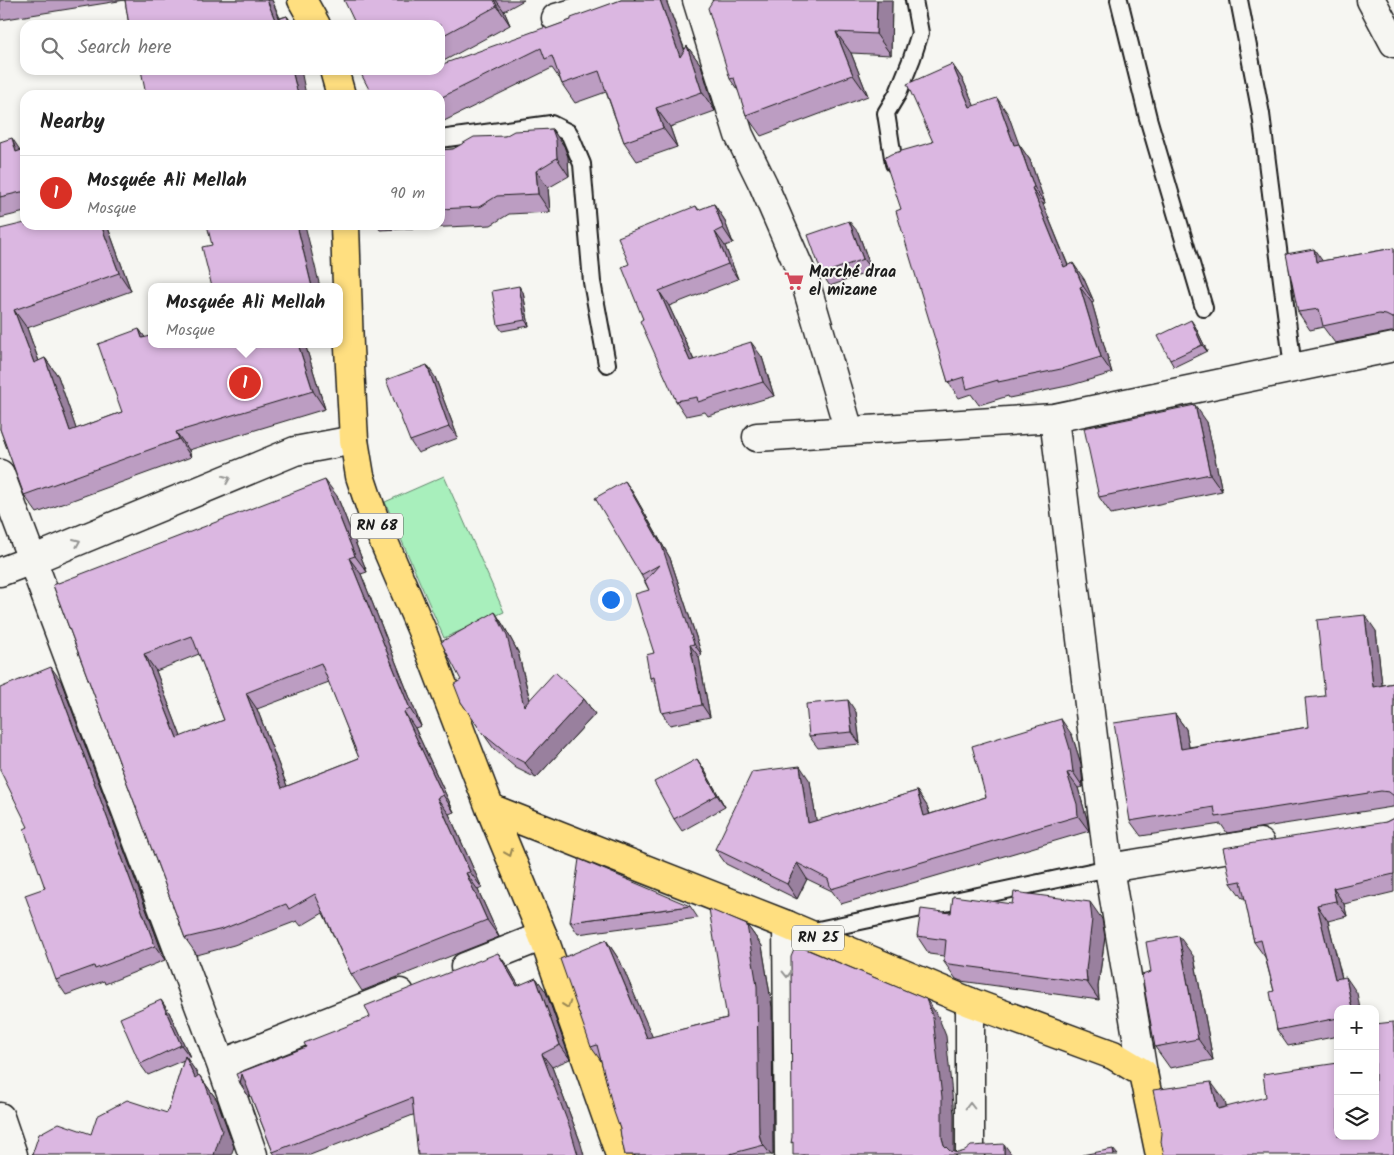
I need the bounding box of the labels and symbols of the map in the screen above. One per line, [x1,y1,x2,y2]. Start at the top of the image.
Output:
place label: Marché draa el mizane [809,260,896,303]
supermarket icon: Marché draa el mizane [783,270,805,292]
pin: 1 [229,364,261,402]
one-way arrow [222,475,231,486]
road number: RN 68 [351,514,403,538]
one-way arrow [72,537,81,548]
your location [598,587,624,613]
one-way arrow [502,848,513,857]
road number: RN 25 [792,926,844,950]
one-way arrow [782,970,792,978]
one-way arrow [561,1000,571,1009]
one-way arrow [965,1102,975,1110]

